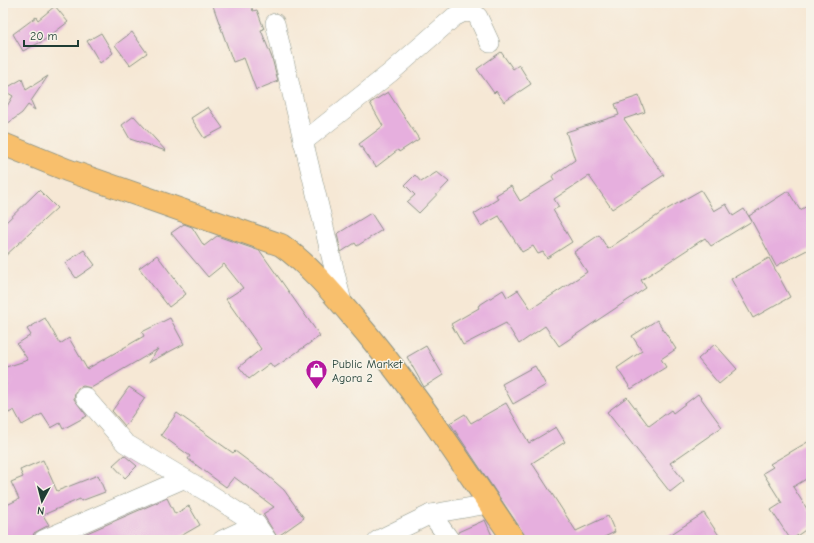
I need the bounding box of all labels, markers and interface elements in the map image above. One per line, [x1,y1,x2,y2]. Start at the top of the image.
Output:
scale bar [24,22,78,48]
text: 20 m [30,29,58,43]
place label: Public Market Agora 2 [332,357,403,385]
shop icon: Public Market Agora 2 [304,358,330,391]
north arrow [22,481,62,521]
text: N [36,504,45,517]

